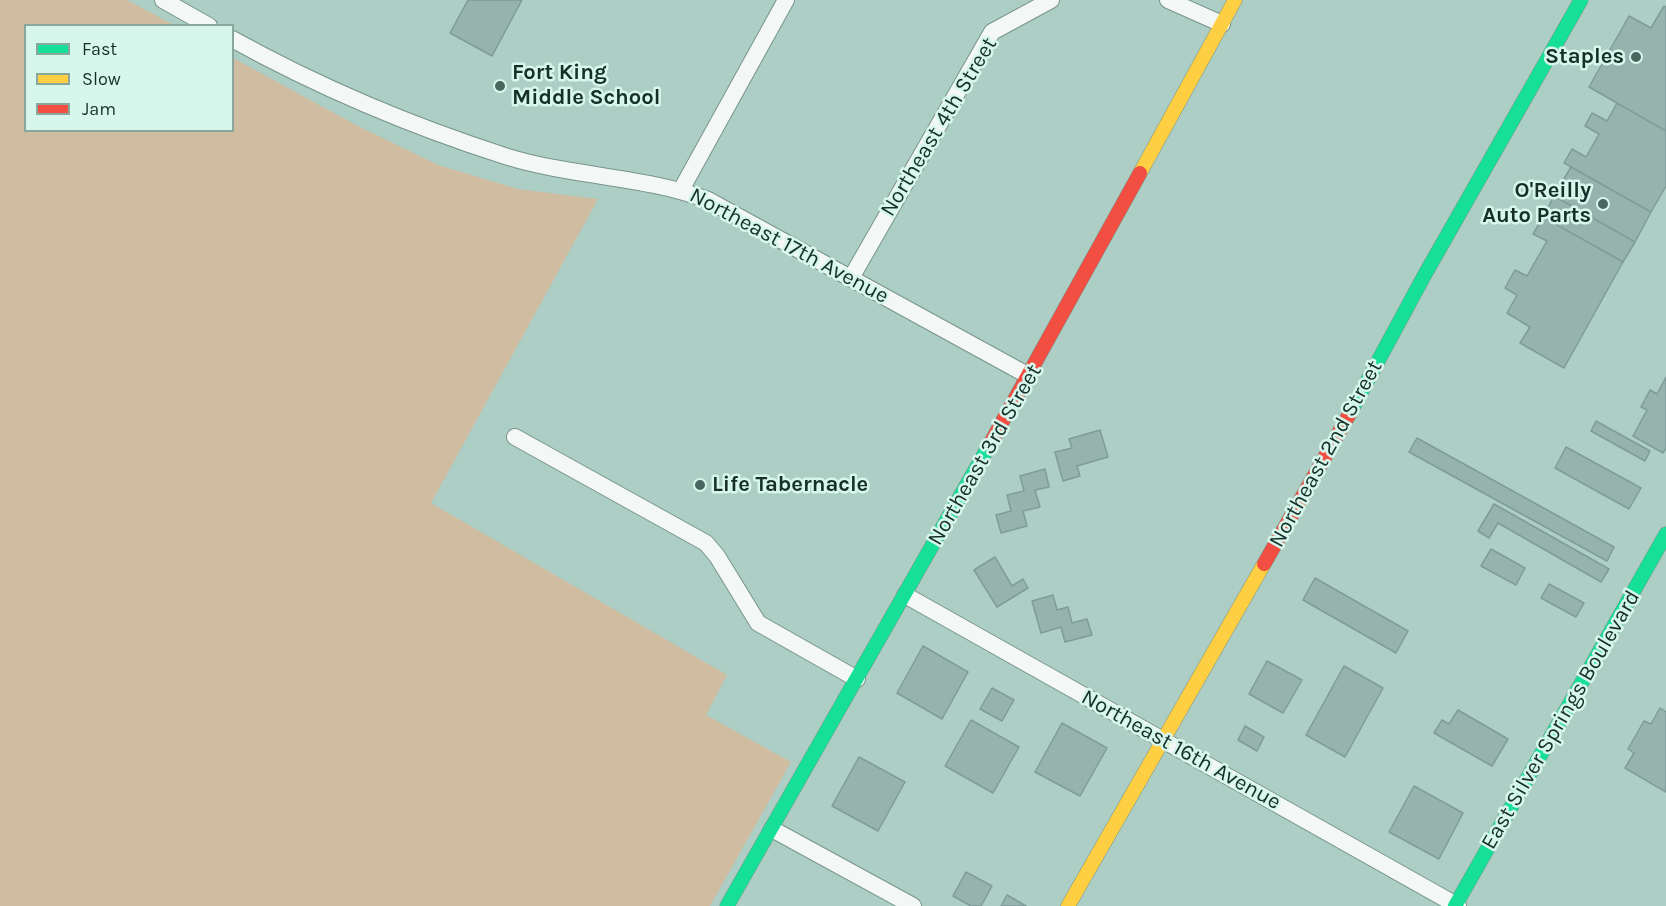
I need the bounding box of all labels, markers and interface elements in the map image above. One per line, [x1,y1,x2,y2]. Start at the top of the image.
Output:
legend [24,24,234,132]
street label: Northeast 4th Street [875,33,1003,221]
text: Fast [82,38,117,60]
place label: Staples [1545,44,1624,70]
marker: Staples [1629,50,1643,64]
place label: Fort King Middle School [512,60,660,112]
text: Slow [82,68,121,90]
marker: Fort King Middle School [493,79,507,93]
text: Jam [82,98,116,120]
place label: O'Reilly Auto Parts [1482,178,1591,230]
street label: Northeast 17th Avenue [685,182,893,310]
marker: O'Reilly Auto Parts [1596,197,1610,211]
street label: Northeast 2nd Street [1264,356,1388,552]
street label: Northeast 3rd Street [922,360,1048,550]
place label: Life Tabernacle [712,472,868,498]
marker: Life Tabernacle [693,478,707,492]
street label: East Silver Springs Boulevard [1476,586,1646,854]
street label: Northeast 16th Avenue [1077,684,1285,816]

